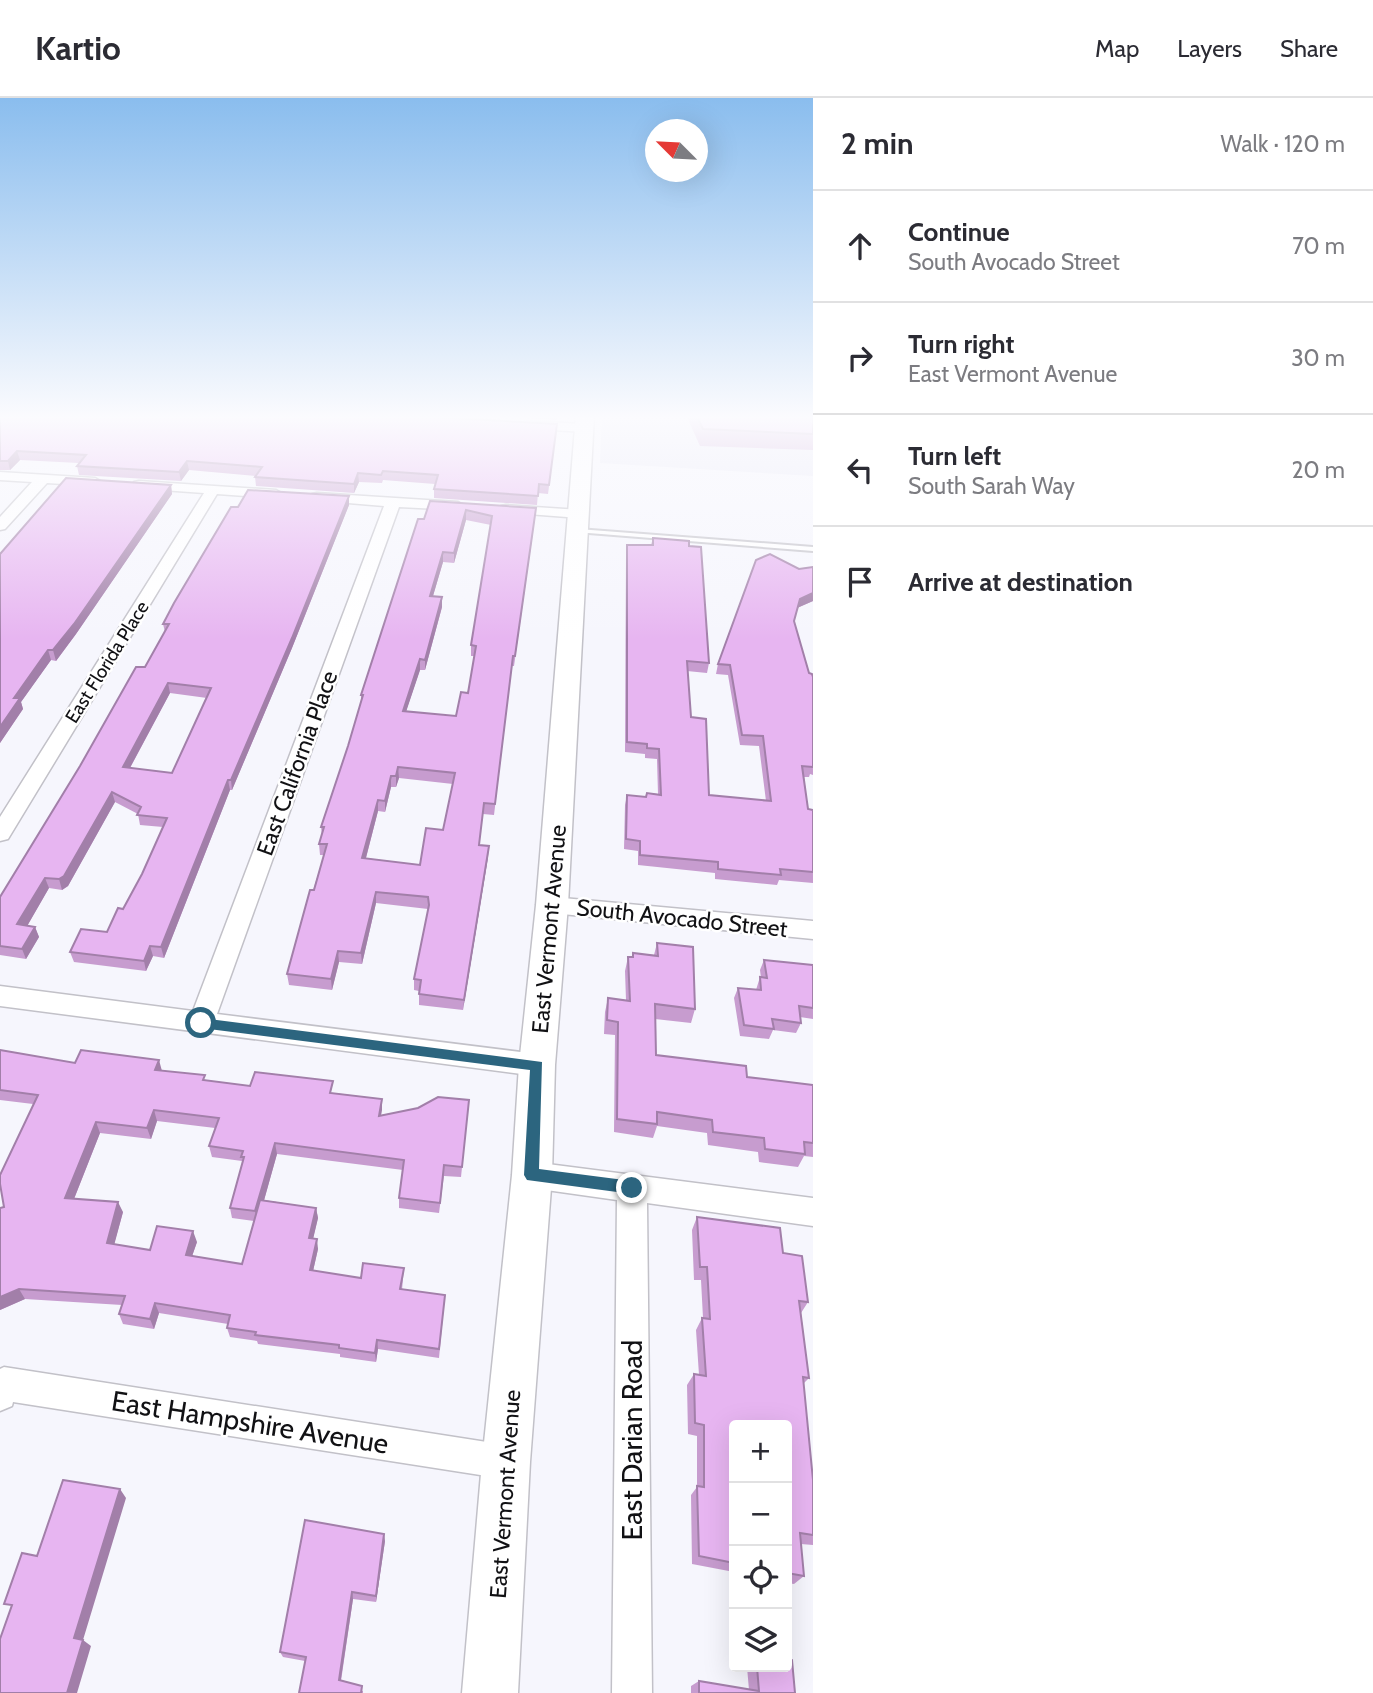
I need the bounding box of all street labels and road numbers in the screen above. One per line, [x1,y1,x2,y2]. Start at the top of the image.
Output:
street label: East Florida Place [60,597,154,727]
street label: East California Place [251,667,344,859]
street label: East Vermont Avenue [526,823,572,1034]
street label: South Avocado Street [575,893,789,943]
street label: East Darian Road [615,1340,649,1540]
street label: East Hampshire Avenue [109,1383,391,1461]
street label: East Vermont Avenue [484,1388,526,1599]

